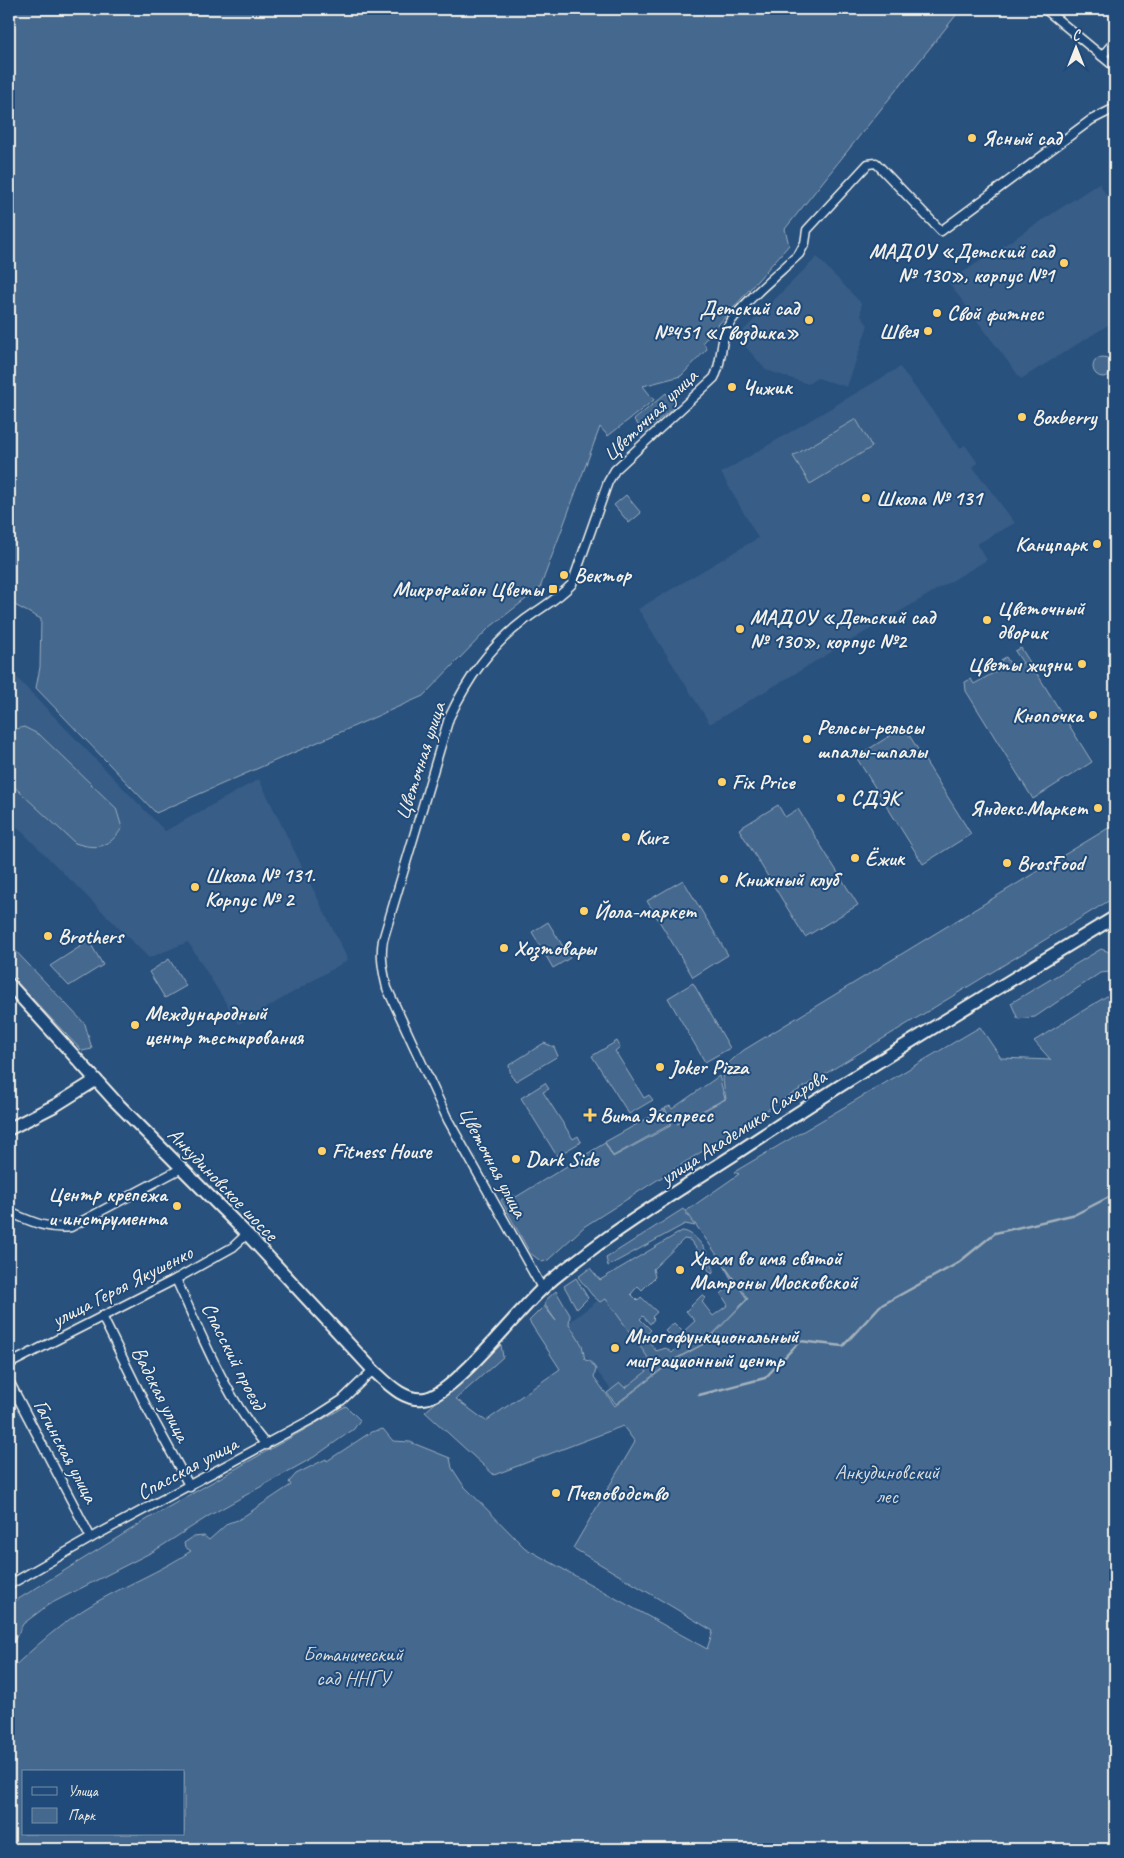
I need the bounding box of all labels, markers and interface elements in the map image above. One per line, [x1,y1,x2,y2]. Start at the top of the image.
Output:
north arrow [1052,22,1102,72]
text: С [1073,27,1082,44]
place label: Ясный сад [982,125,1064,151]
marker: Ясный сад [966,132,978,144]
place label: МАДОУ «Детский сад № 130», корпус №1 [869,238,1057,289]
marker: МАДОУ «Детский сад № 130», корпус №1 [1058,257,1070,269]
place label: Детский сад №451 «Гвоздика» [654,295,801,346]
place label: Свой фитнес [947,300,1045,326]
marker: Свой фитнес [931,307,943,319]
marker: Детский сад №451 «Гвоздика» [803,314,815,326]
place label: Швея [879,318,920,344]
marker: Швея [922,325,934,337]
street label: Цветочная улица [597,362,704,467]
place label: Чижик [742,374,793,400]
marker: Чижик [726,381,738,393]
place label: Boxberry [1032,404,1098,431]
marker: Boxberry [1016,411,1028,423]
place label: Школа № 131 [876,485,984,511]
marker: Школа № 131 [860,492,872,504]
place label: Канцпарк [1015,531,1089,557]
marker: Канцпарк [1091,538,1103,550]
place label: Вектор [574,562,632,588]
marker: Вектор [558,569,570,581]
place label: Микрорайон Цветы [393,576,545,602]
marker: Микрорайон Цветы [547,583,559,595]
place label: Цветочный дворик [997,595,1086,645]
place label: МАДОУ «Детский сад № 130», корпус №2 [750,604,937,655]
marker: Цветочный дворик [981,614,993,626]
marker: МАДОУ «Детский сад № 130», корпус №2 [734,623,746,635]
place label: Цветы жизни [968,651,1074,678]
marker: Цветы жизни [1076,658,1088,670]
street label: Цветочная улица [389,697,452,823]
place label: Кнопочка [1012,702,1085,728]
marker: Кнопочка [1087,709,1099,721]
place label: Рельсы-рельсы шпалы-шпалы [817,714,929,764]
marker: Рельсы-рельсы шпалы-шпалы [801,733,813,745]
place label: Fix Price [732,769,797,795]
marker: Fix Price [716,776,728,788]
place label: СДЭК [851,785,904,811]
marker: СДЭК [835,792,847,804]
place label: Яндекс.Маркет [970,795,1089,821]
marker: Яндекс.Маркет [1092,802,1104,814]
place label: Kurz [636,824,670,850]
marker: Kurz [620,831,632,843]
place label: Ёжик [865,845,906,871]
place label: BrosFood [1017,850,1087,876]
marker: Ёжик [849,852,861,864]
marker: BrosFood [1001,857,1013,869]
place label: Школа № 131. Корпус № 2 [205,862,316,913]
place label: Книжный клуб [734,866,843,892]
marker: Книжный клуб [718,873,730,885]
marker: Школа № 131. Корпус № 2 [189,881,201,893]
place label: Йола-маркет [594,898,697,924]
marker: Йола-маркет [578,905,590,917]
place label: Brothers [58,923,125,949]
marker: Brothers [42,930,54,942]
place label: Хозтовары [514,935,598,962]
marker: Хозтовары [498,942,510,954]
place label: Международный центр тестирования [145,1000,304,1050]
marker: Международный центр тестирования [129,1019,141,1031]
place label: Joker Pizza [668,1054,750,1080]
marker: Joker Pizza [654,1061,666,1073]
street label: улица Академика Сахарова [653,1063,832,1192]
street label: Цветочная улица [453,1102,534,1224]
place label: Вита Экспресс [600,1102,714,1128]
marker: Вита Экспресс [584,1109,596,1121]
street label: Анкудиновское шоссе [162,1122,285,1248]
place label: Fitness House [332,1138,433,1164]
marker: Fitness House [316,1145,328,1157]
place label: Dark Side [526,1146,600,1172]
marker: Dark Side [510,1153,522,1165]
place label: Центр крепежа и инструмента [48,1181,169,1231]
marker: Центр крепежа и инструмента [171,1200,183,1212]
street label: улица Героя Якушенко [45,1239,198,1334]
place label: Храм во имя святой Матроны Московской [690,1245,859,1295]
marker: Храм во имя святой Матроны Московской [674,1264,686,1276]
street label: Спасский проезд [196,1298,273,1416]
place label: Многофункциональный миграционный центр [625,1323,801,1373]
street label: Вадская улица [126,1342,197,1448]
marker: Многофункциональный миграционный центр [609,1342,621,1354]
street label: Гагинская улица [28,1395,105,1509]
street label: Спасская улица [132,1429,244,1505]
park label: Анкудиновский лес [835,1459,940,1509]
place label: Пчеловодство [566,1480,669,1506]
marker: Пчеловодство [550,1487,562,1499]
park label: Ботанический сад ННГУ [303,1641,404,1691]
legend [22,1770,185,1836]
text: Улица [68,1782,99,1801]
text: Парк [68,1806,96,1825]

